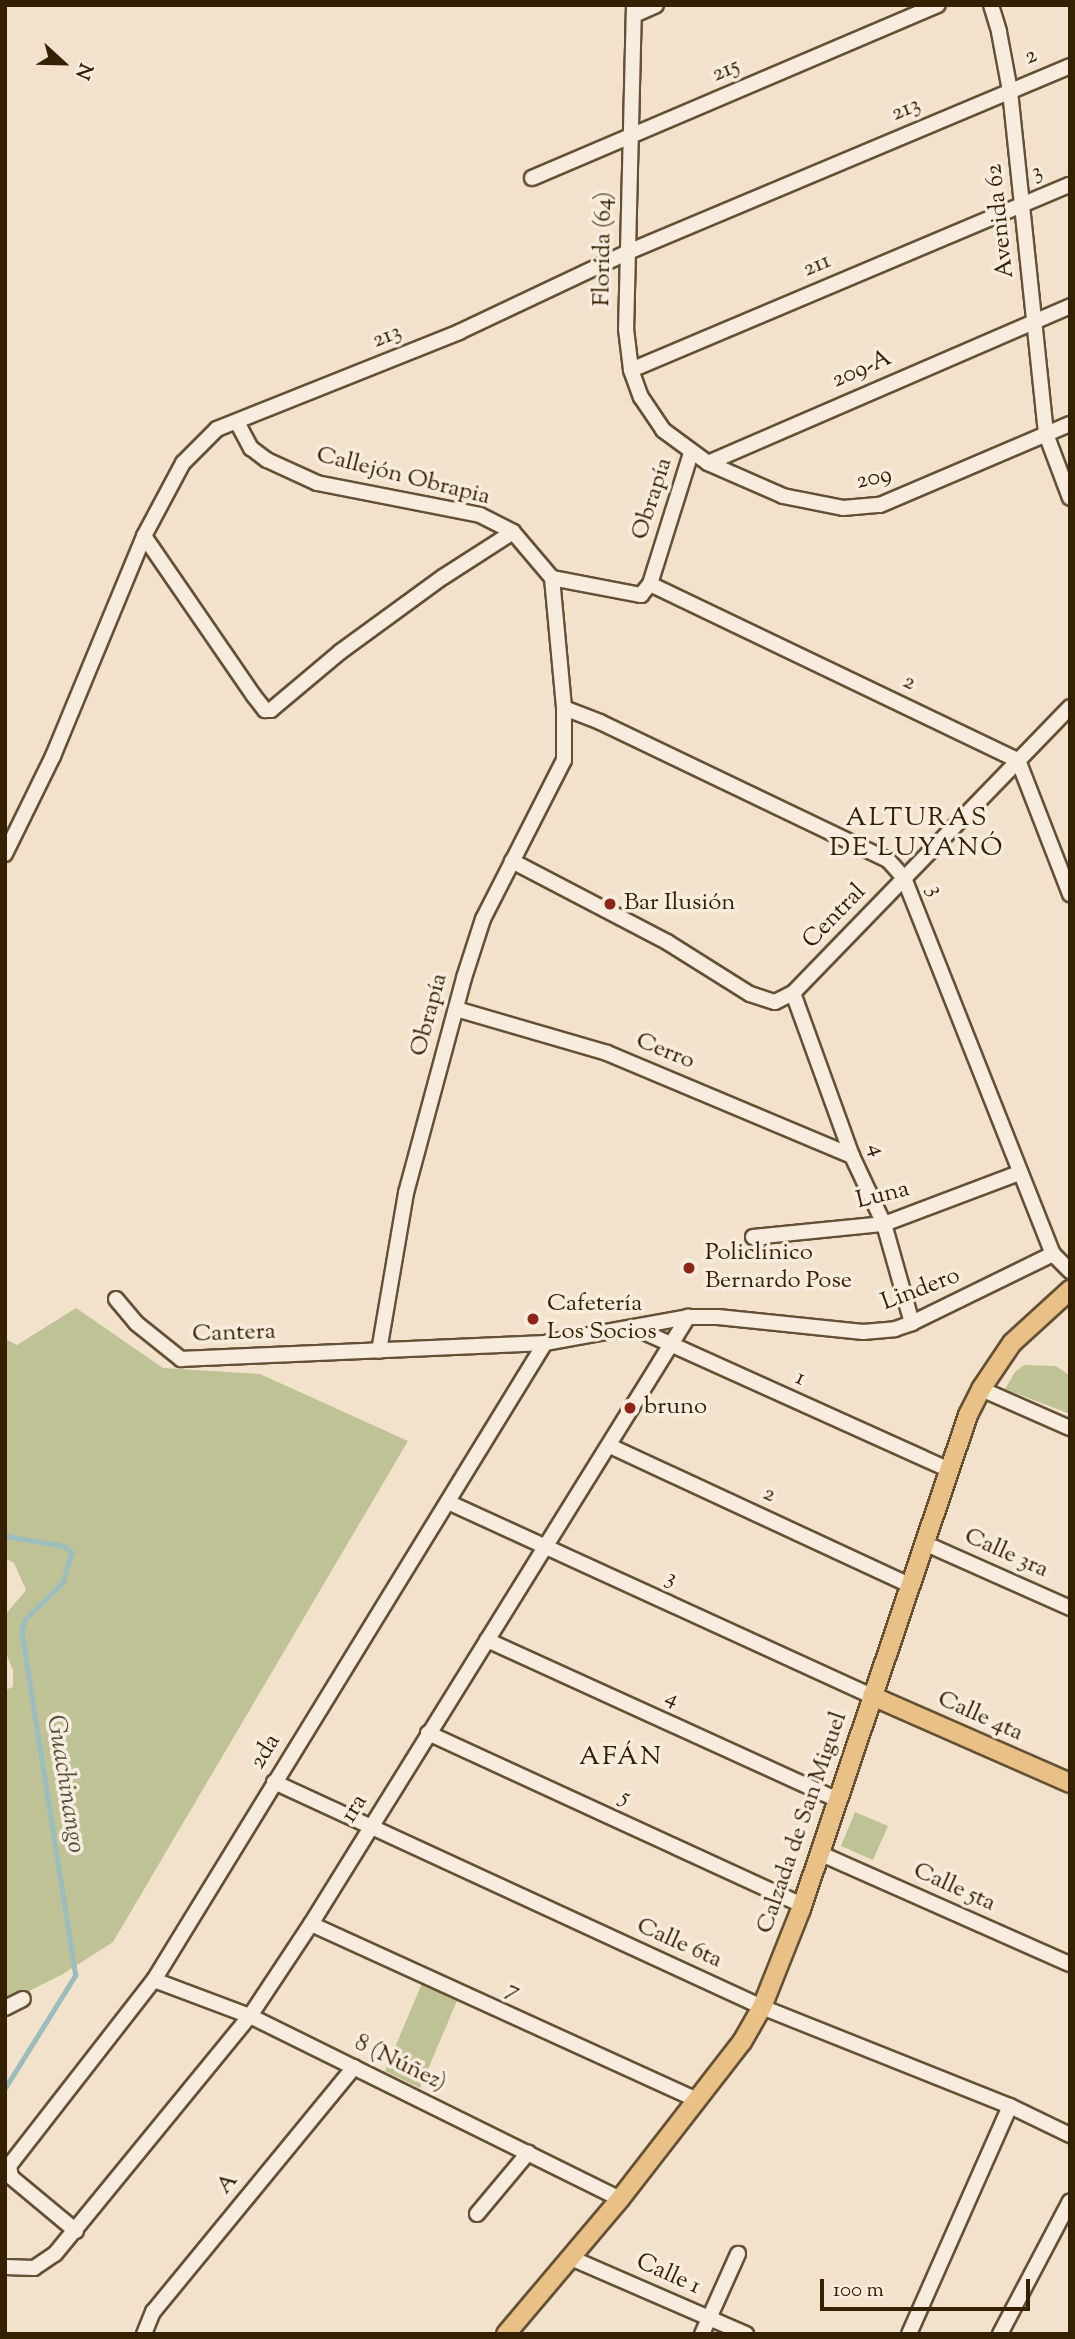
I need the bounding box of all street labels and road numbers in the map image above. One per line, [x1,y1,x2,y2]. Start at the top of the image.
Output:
street label: 2 [1020,42,1042,72]
street label: 215 [708,52,744,90]
street label: 213 [887,91,925,129]
street label: 3 [1027,158,1047,188]
street label: Avenida 62 [981,162,1021,280]
street label: Florida (64) [589,191,619,307]
street label: 211 [799,247,835,285]
street label: 213 [368,318,406,356]
street label: 209-A [828,345,896,395]
street label: Callejón Obrapia [313,442,493,512]
street label: Obrapía [626,454,680,544]
street label: 209 [853,461,895,497]
street label: 2 [898,668,920,698]
street label: Central [797,879,873,955]
street label: 3 [919,881,949,901]
street label: Obrapía [405,970,455,1060]
street label: Cerro [631,1027,699,1077]
street label: 4 [860,1139,892,1161]
street label: Luna [854,1176,912,1216]
street label: Lindero [878,1262,964,1318]
street label: Cantera [192,1318,276,1350]
street label: 1 [790,1364,810,1394]
street label: 2 [758,1480,780,1510]
street label: Calle 3ra [959,1523,1053,1585]
street label: 3 [661,1564,681,1594]
street label: 4 [661,1683,683,1715]
street label: Calle 4ta [933,1685,1027,1749]
street label: Calzada de San Miguel [752,1708,854,1938]
street label: 2da [244,1729,288,1775]
street label: 5 [615,1783,635,1813]
street label: 1ra [335,1789,375,1829]
street label: Calle 5ta [908,1857,1000,1919]
street label: Calle 6ta [632,1912,726,1976]
street label: 7 [501,1975,525,2007]
street label: 8 (Núñez) [349,2029,451,2099]
street label: A [211,2167,245,2201]
street label: Calle 1 [631,2248,705,2302]

